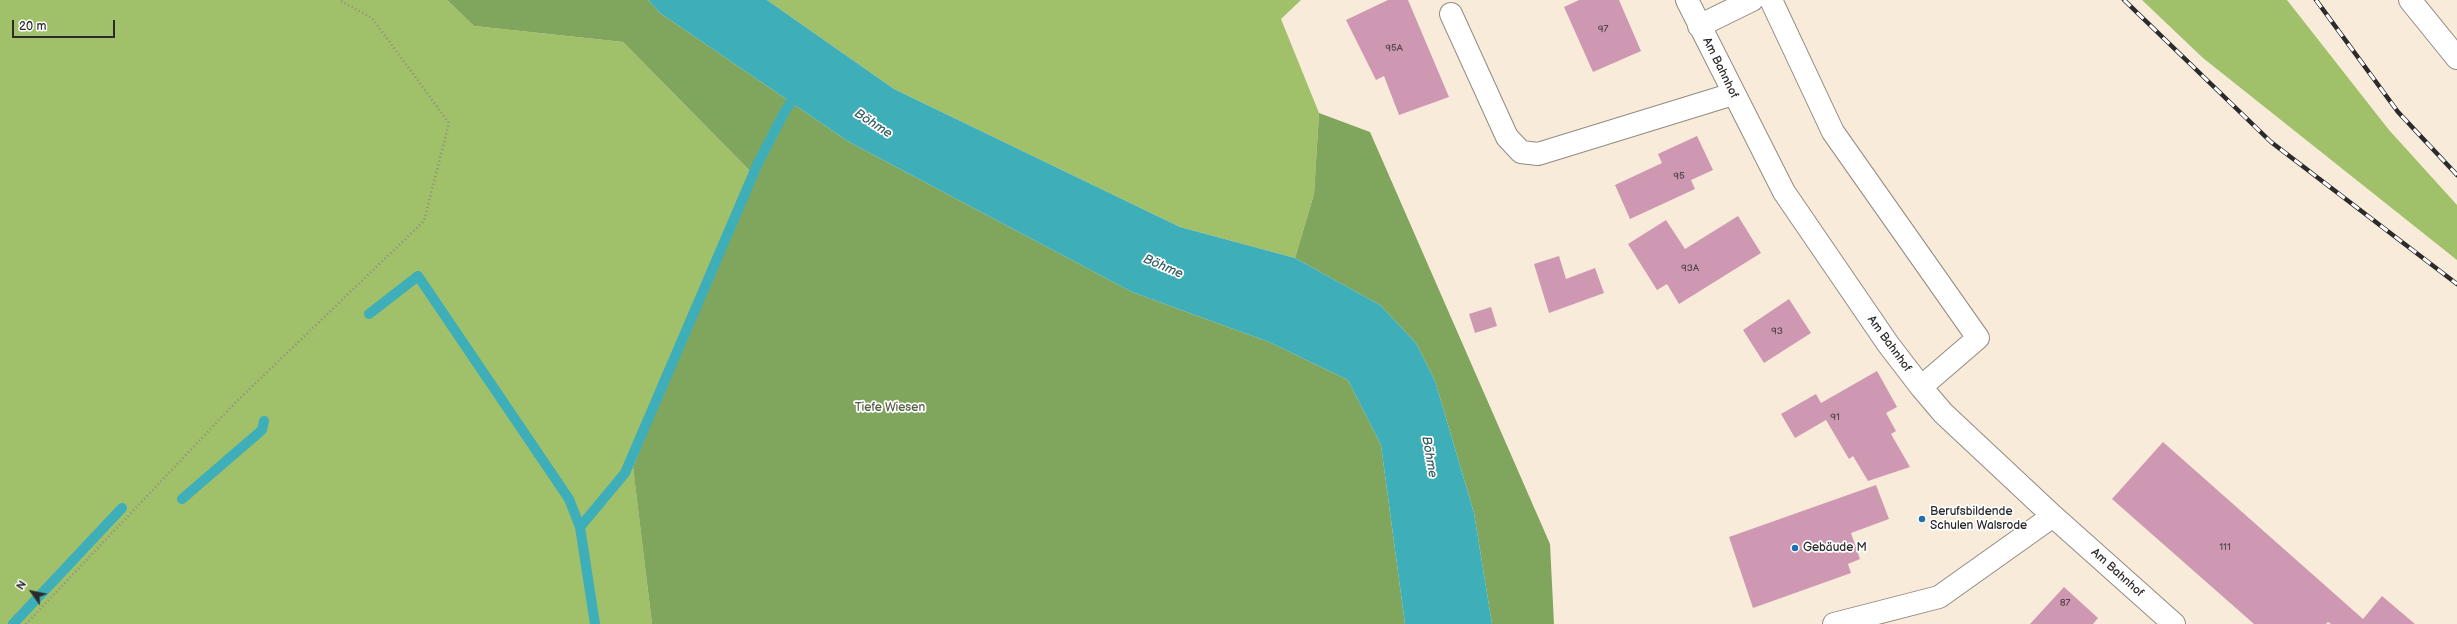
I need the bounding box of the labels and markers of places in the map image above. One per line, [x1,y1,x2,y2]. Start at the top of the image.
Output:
place label: Berufsbildende Schulen Walsrode [1930,505,2027,533]
marker: Berufsbildende Schulen Walsrode [1917,514,1927,524]
place label: Gebäude M [1803,541,1867,555]
marker: Gebäude M [1790,543,1800,553]

